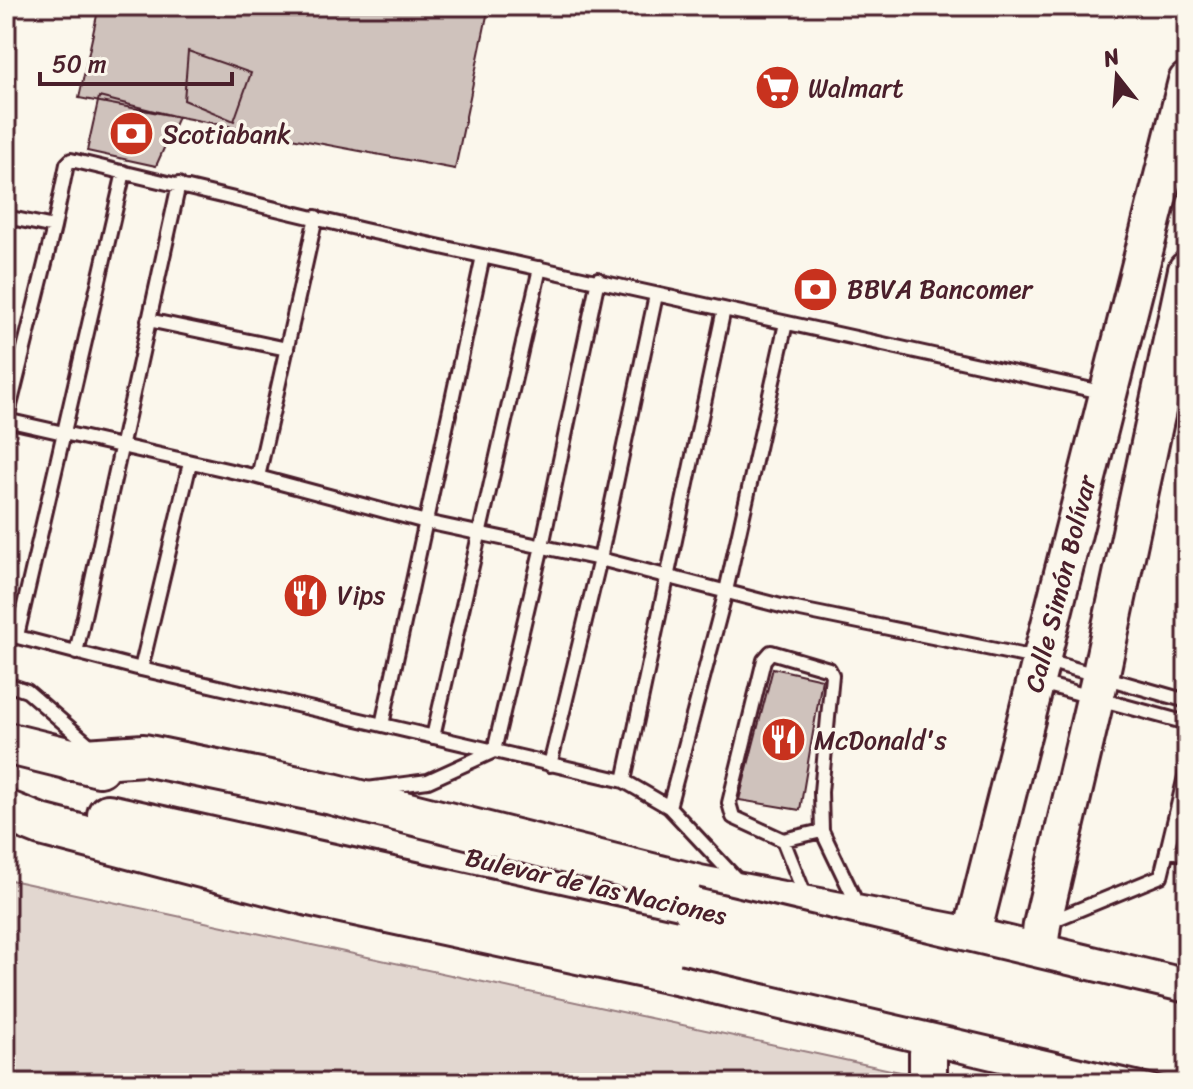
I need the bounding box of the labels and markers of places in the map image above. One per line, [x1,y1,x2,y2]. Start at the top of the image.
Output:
supermarket icon: Walmart [753,64,801,112]
place label: Walmart [808,65,904,111]
bank icon: Scotiabank [107,110,155,158]
place label: Scotiabank [162,111,291,157]
bank icon: BBVA Bancomer [792,265,840,313]
place label: BBVA Bancomer [847,266,1033,312]
restaurant icon: Vips [282,571,330,619]
place label: Vips [337,572,385,618]
restaurant icon: McDonald's [759,716,807,764]
place label: McDonald's [814,717,947,763]

